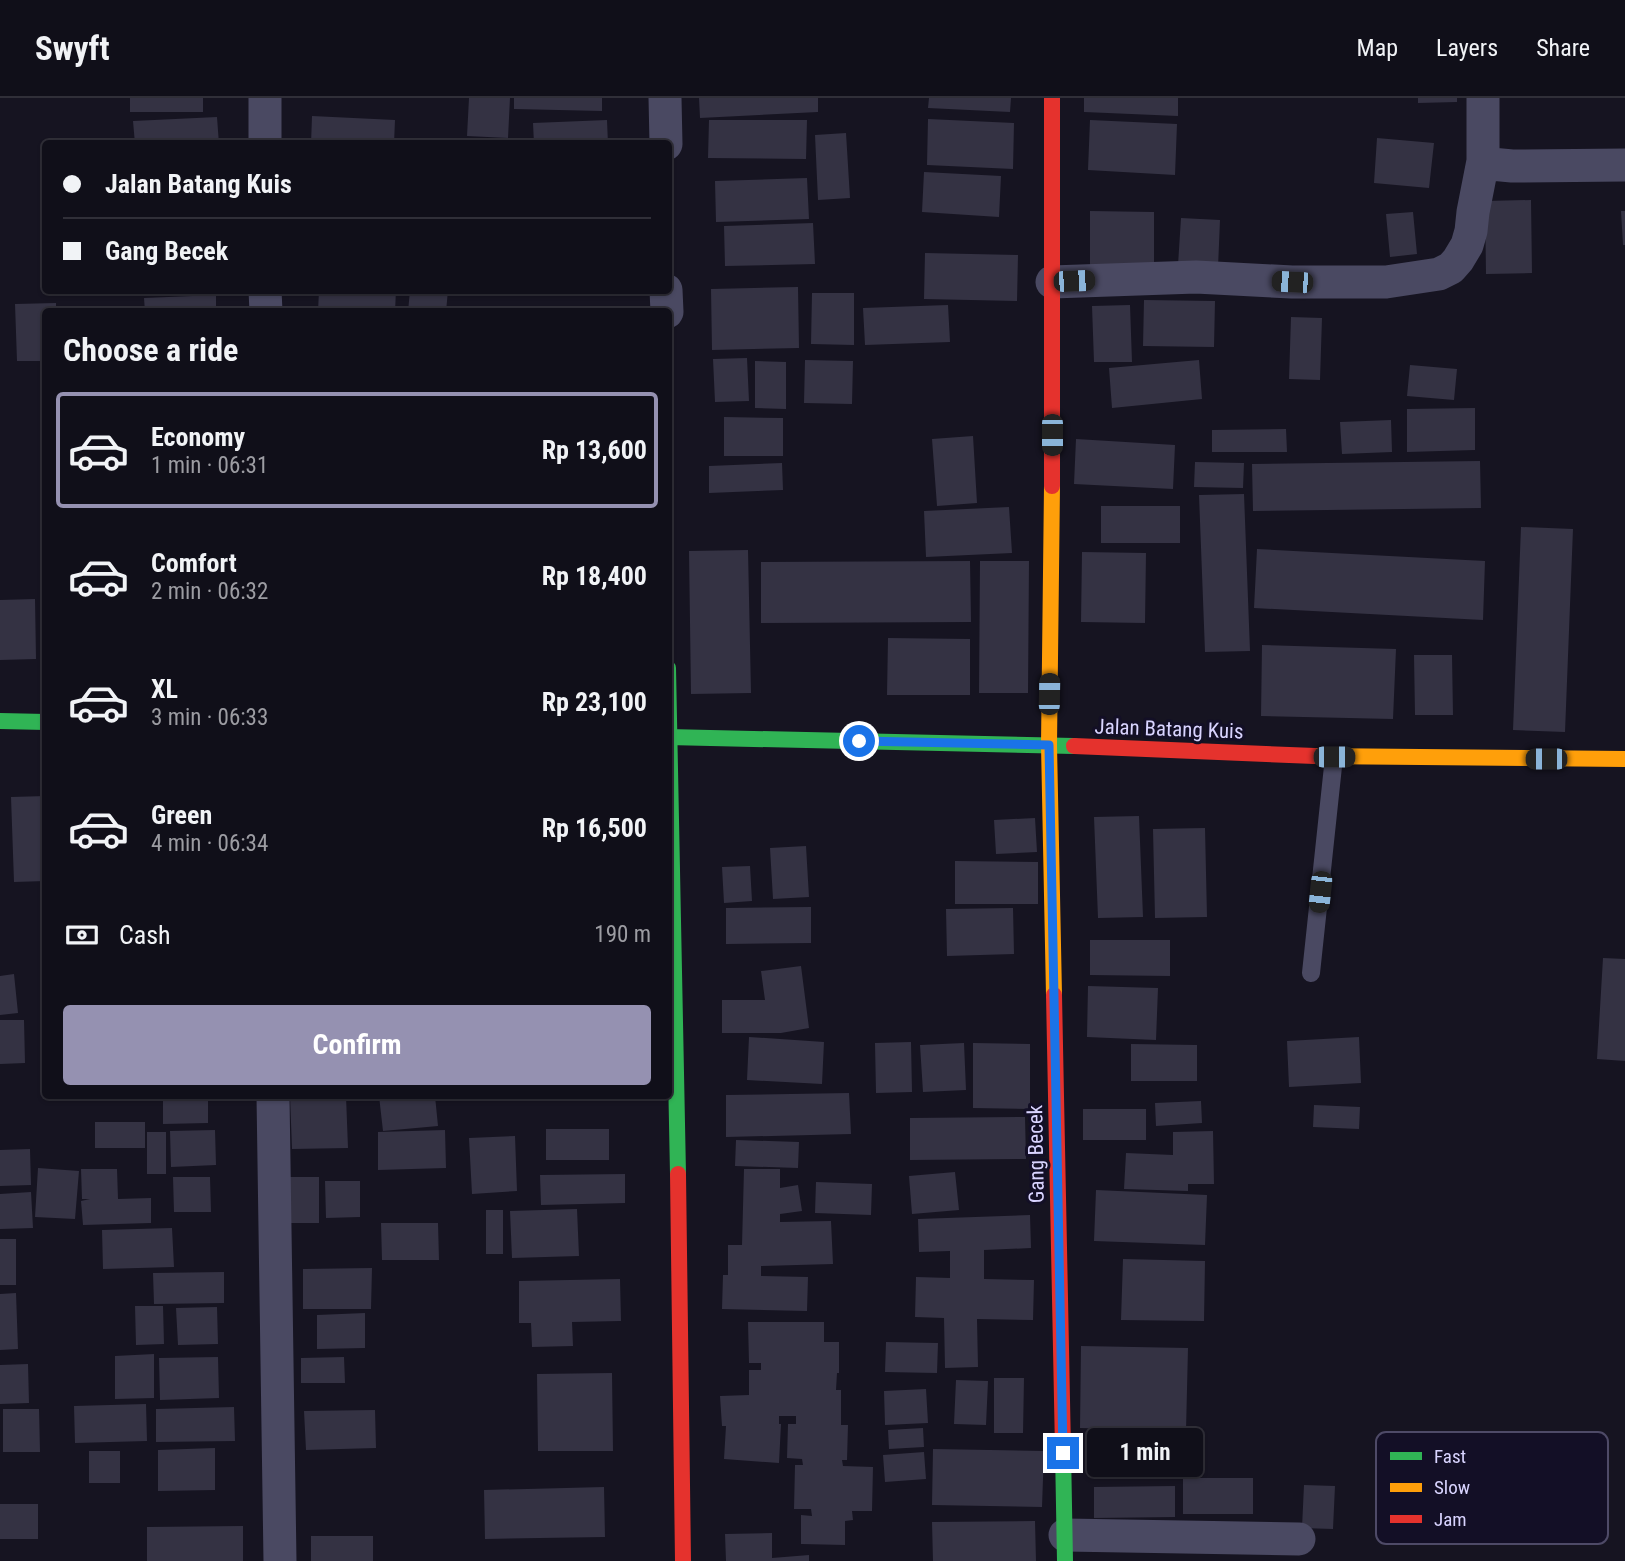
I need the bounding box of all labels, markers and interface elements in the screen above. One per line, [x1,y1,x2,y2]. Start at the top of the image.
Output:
text: Swyft [35,29,110,68]
text: Map [1357,34,1398,62]
text: Layers [1436,34,1498,62]
text: Share [1536,34,1590,62]
text: Jalan Batang Kuis [105,169,292,199]
text: Gang Becek [105,236,228,266]
car [1053,270,1096,292]
car [1271,270,1314,294]
text: Choose a ride [63,331,238,369]
car [1042,414,1063,456]
icon: car [67,419,130,482]
text: Economy [151,422,245,452]
text: Rp 13,600 [542,435,647,465]
text: 1 min · 06:31 [151,452,268,479]
icon: car [67,545,130,608]
text: Comfort [151,548,237,578]
text: Rp 18,400 [542,561,647,591]
text: 2 min · 06:32 [151,578,268,605]
icon: car [67,671,130,734]
car [1039,673,1060,715]
text: XL [151,674,178,704]
text: Rp 23,100 [542,687,647,717]
text: 3 min · 06:33 [151,704,268,731]
street label: Jalan Batang Kuis [1094,714,1244,744]
route start [843,725,875,757]
car [1314,747,1356,768]
car [1526,749,1568,770]
icon: car [67,797,130,860]
text: Green [151,800,212,830]
text: Rp 16,500 [542,813,647,843]
text: 4 min · 06:34 [151,830,268,857]
car [1308,870,1333,914]
icon: cash [63,916,101,954]
text: Cash [119,920,171,950]
text: 190 m [594,921,651,948]
button: Confirm [63,1005,651,1085]
street label: Gang Becek [1023,1104,1049,1203]
callout: 1 min [1088,1428,1203,1478]
legend [1376,1432,1608,1544]
route end [1047,1437,1079,1469]
text: 1 min [1119,1439,1171,1466]
text: Fast [1434,1445,1466,1468]
text: Slow [1434,1476,1470,1499]
text: Jam [1434,1508,1467,1531]

